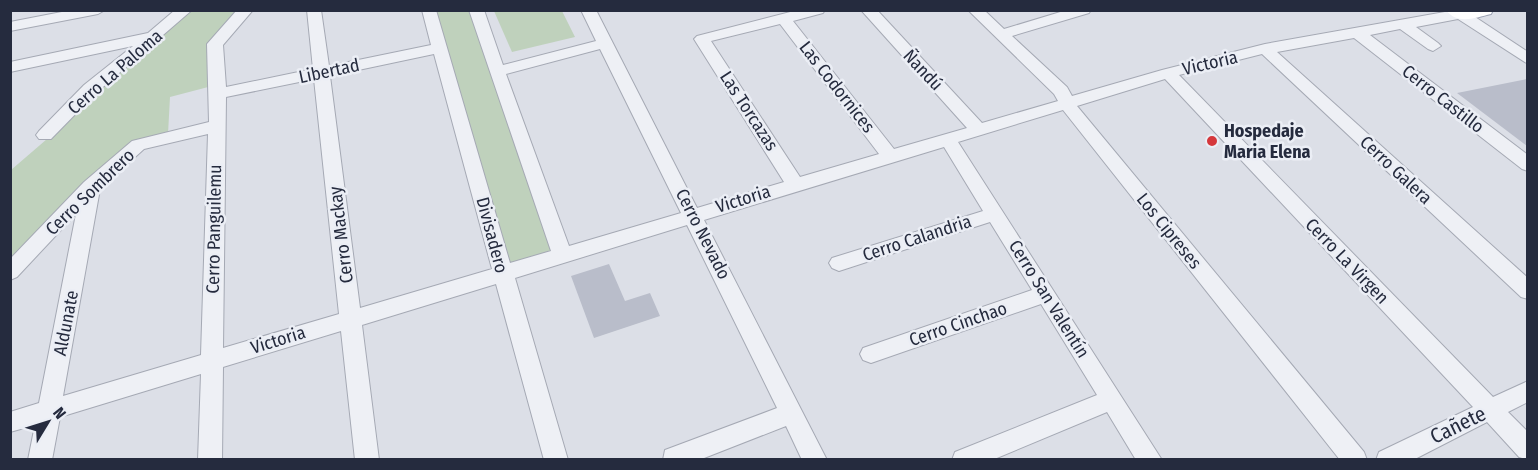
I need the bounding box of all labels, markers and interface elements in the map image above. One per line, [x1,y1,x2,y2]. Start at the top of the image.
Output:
street label: Cerro La Paloma [63,25,167,119]
street label: Las Codornices [794,37,880,137]
street label: Ñandú [898,45,948,95]
street label: Victoria [1180,46,1240,80]
street label: Libertad [297,54,361,88]
street label: Cerro Castillo [1398,60,1488,138]
street label: Las Torcazas [715,67,783,155]
place label: Hospedaje Maria Elena [1224,120,1311,163]
street label: Cerro Galera [1355,131,1437,209]
marker: Hospedaje Maria Elena [1205,134,1219,148]
street label: Cerro Sombrero [41,144,139,240]
street label: Cerro Panguilemu [202,164,226,294]
street label: Victoria [713,180,773,218]
street label: Cerro Mackay [324,185,358,285]
street label: Cerro Nevado [671,185,735,283]
street label: Los Cipreses [1132,189,1206,274]
street label: Divisadero [471,195,513,275]
street label: Cerro Calandria [860,210,974,266]
street label: Cerro La Virgen [1301,214,1393,308]
street label: Cerro San Valentín [1004,236,1094,362]
street label: Aldunate [49,288,83,358]
street label: Cerro Cinchao [906,297,1010,351]
street label: Victoria [248,321,308,359]
north arrow [18,392,78,452]
street label: Cañete [1426,400,1490,450]
text: N [49,403,70,423]

